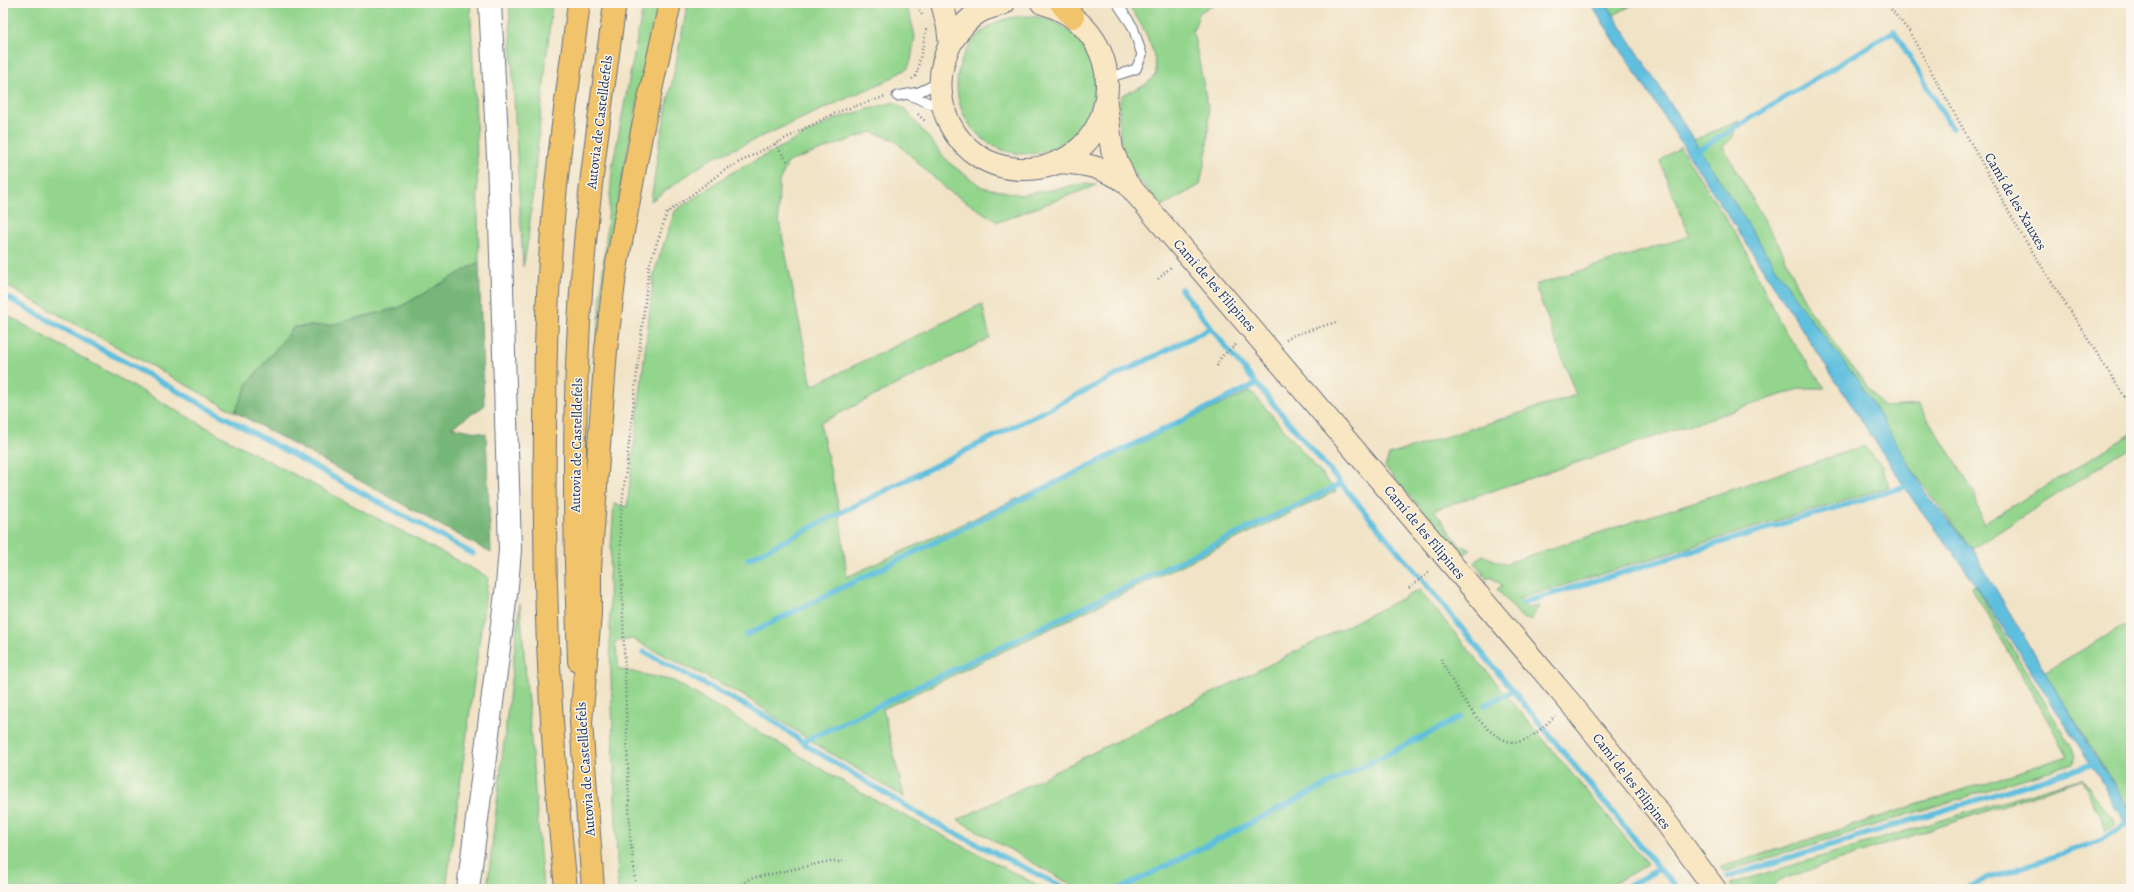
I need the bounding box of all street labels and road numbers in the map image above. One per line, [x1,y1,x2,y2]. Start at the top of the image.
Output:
street label: Autovia de Castelldefels [582,54,617,191]
street label: Camí de les Xauxes [1980,149,2051,254]
street label: Camí de les Filipines [1169,235,1260,336]
street label: Autovia de Castelldefels [566,377,587,514]
street label: Camí de les Filipines [1380,481,1470,583]
street label: Autovia de Castelldefels [571,701,600,838]
street label: Camí de les Filipines [1588,729,1675,833]

